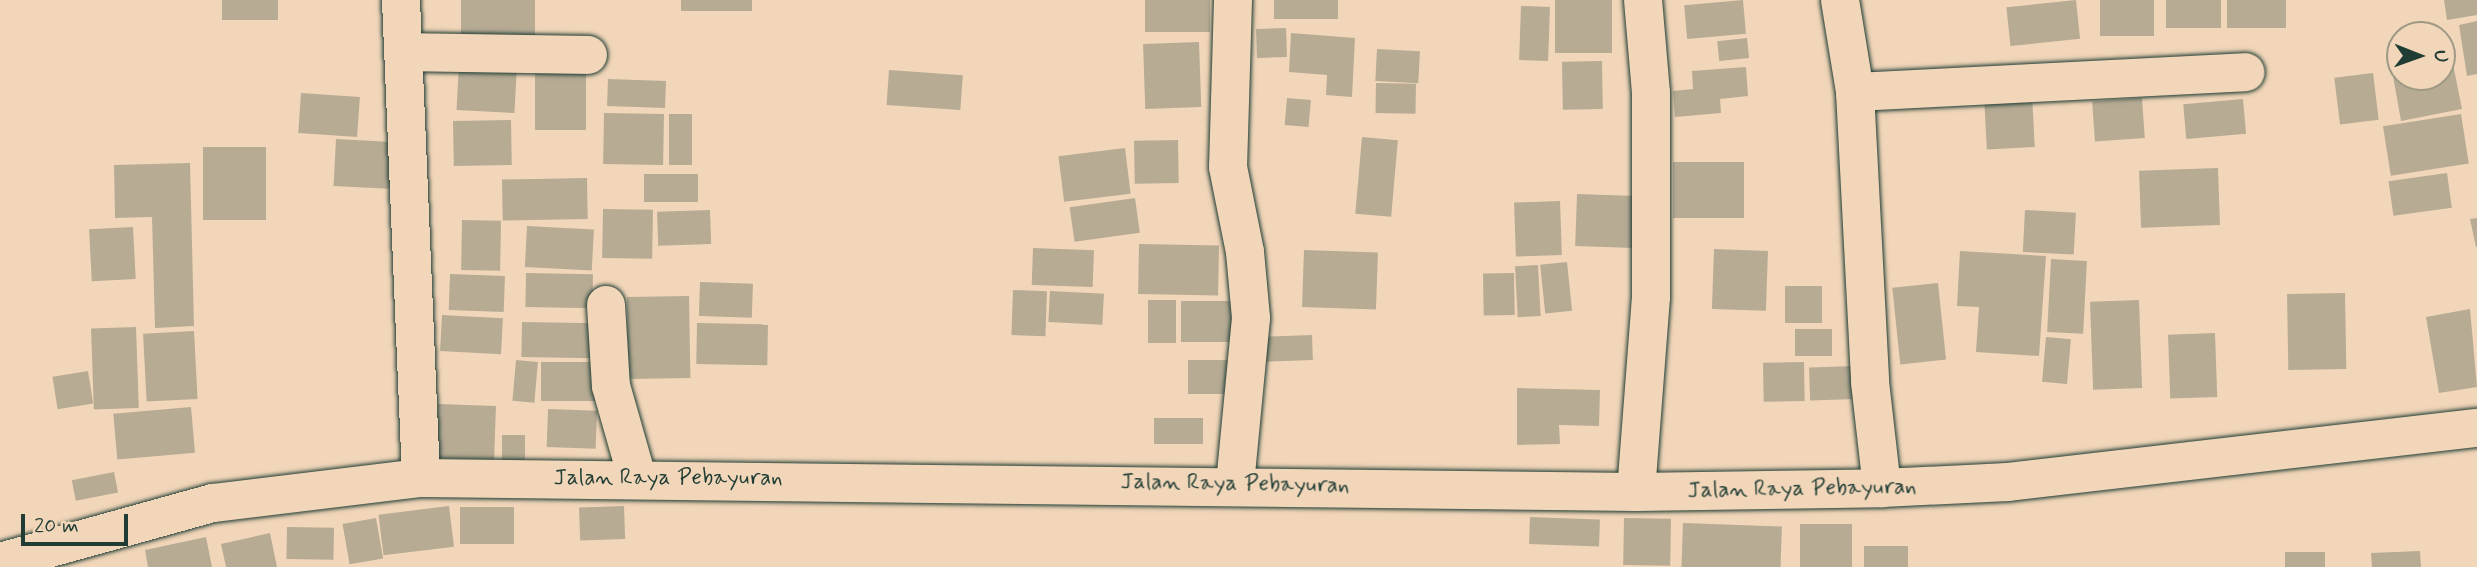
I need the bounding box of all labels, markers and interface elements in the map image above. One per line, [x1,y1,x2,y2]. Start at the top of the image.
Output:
north arrow [2386,21,2456,91]
text: U [2428,50,2453,63]
street label: Jalan Raya Pebayuran [555,464,781,492]
street label: Jalan Raya Pebayuran [1121,468,1349,500]
street label: Jalan Raya Pebayuran [1688,473,1916,505]
scale bar [24,500,131,544]
text: 20 m [34,512,79,540]

